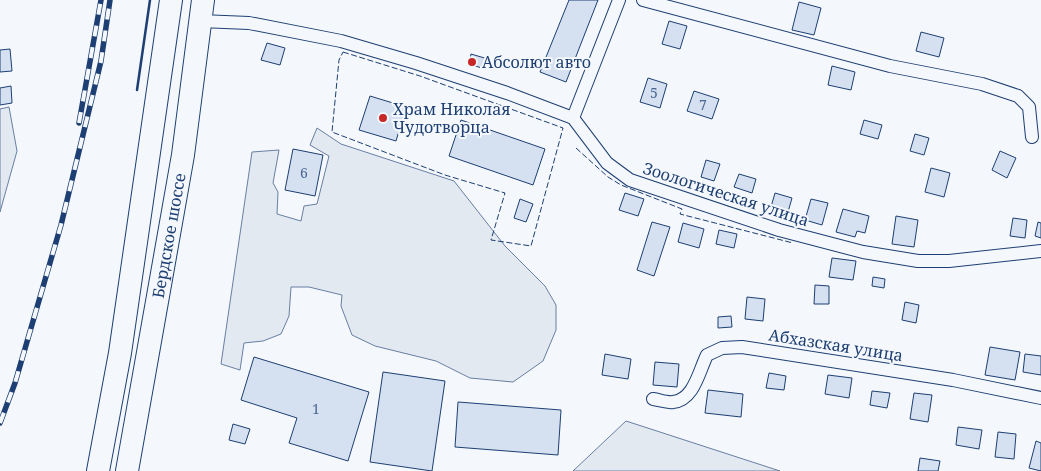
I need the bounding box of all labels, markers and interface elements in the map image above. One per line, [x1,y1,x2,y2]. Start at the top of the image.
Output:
place label: Абсолют авто [482,51,591,73]
marker: Абсолют авто [466,56,478,68]
house number: 5 [650,83,658,102]
house number: 7 [699,95,707,114]
place label: Храм Николая Чудотворца [393,98,511,138]
marker: Храм Николая Чудотворца [377,112,389,124]
street label: Зоологическая улица [640,157,812,231]
house number: 6 [300,163,308,182]
street label: Бердское шоссе [147,171,191,300]
street label: Абхазская улица [767,324,905,366]
house number: 1 [312,399,320,418]

